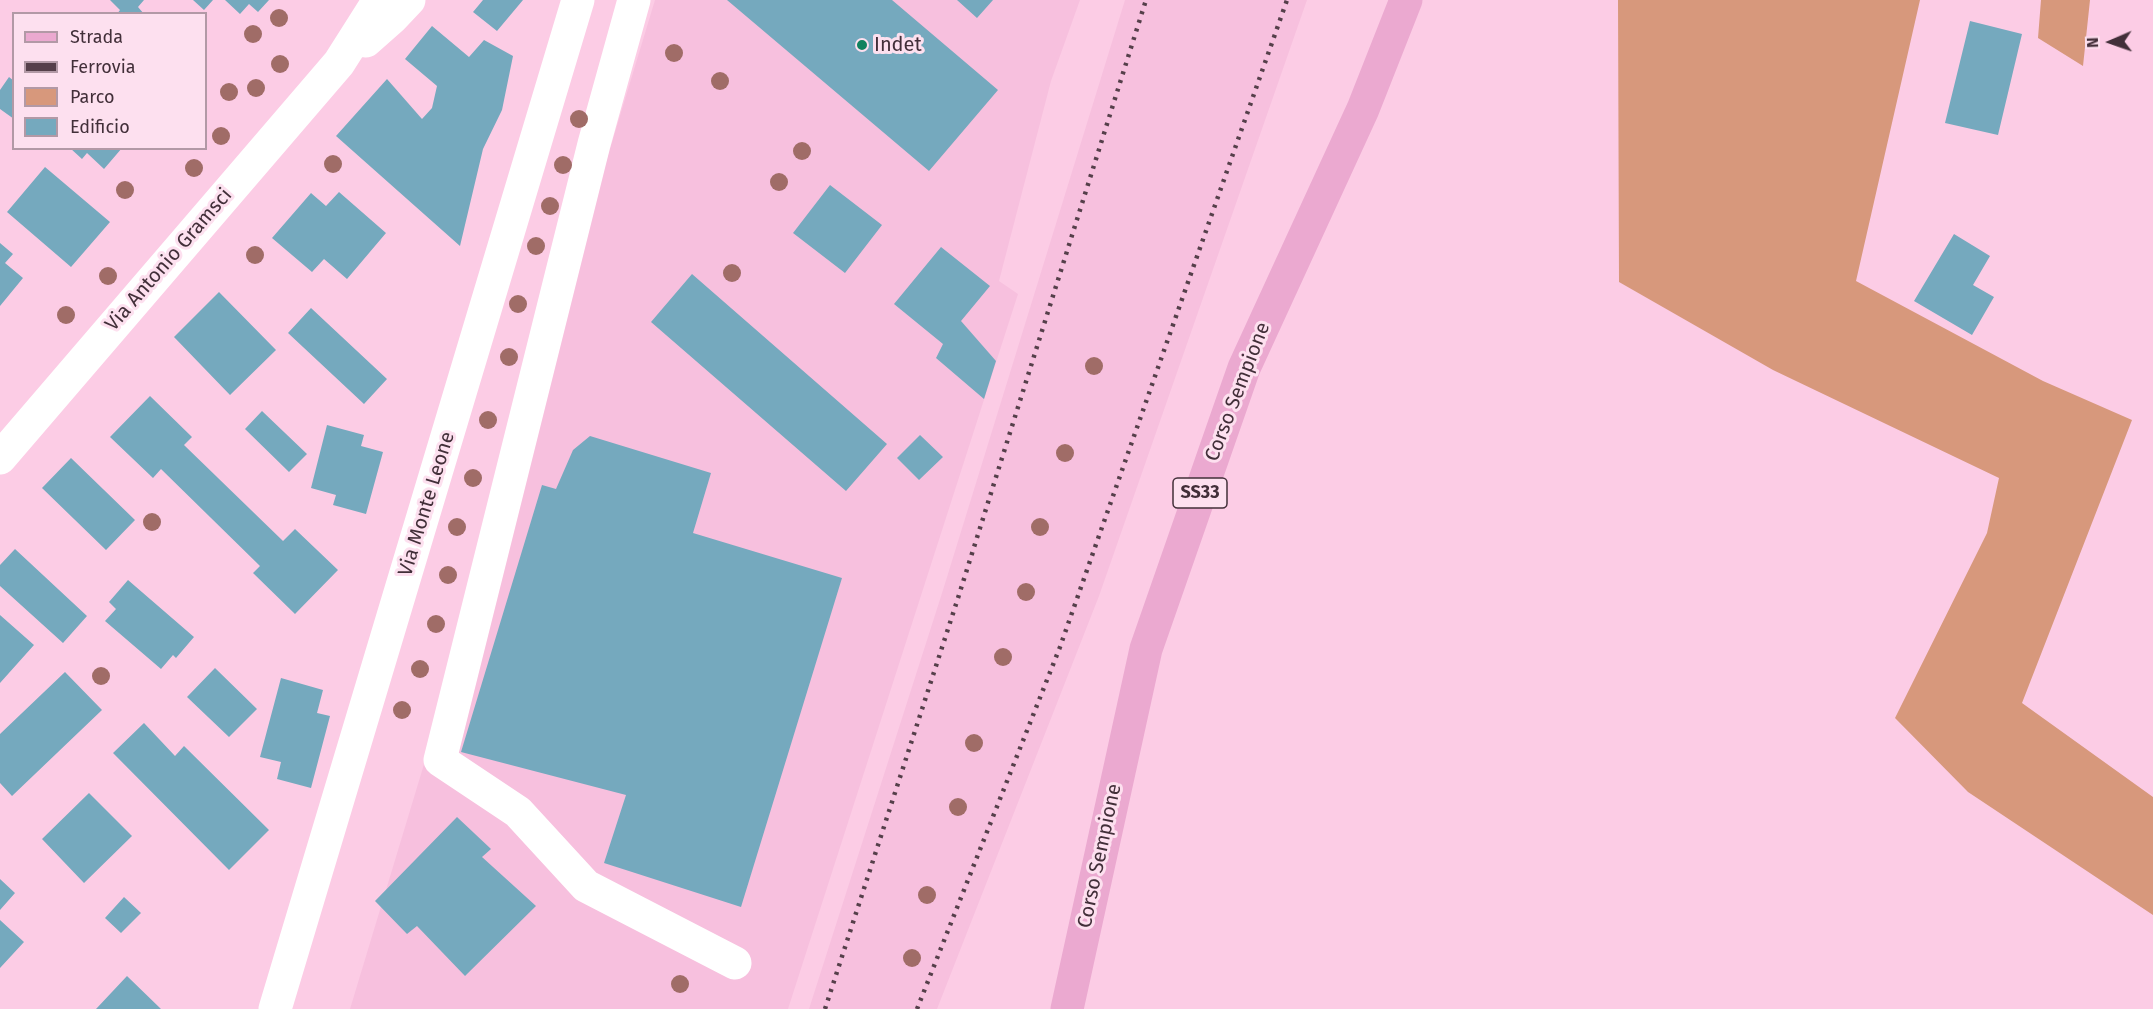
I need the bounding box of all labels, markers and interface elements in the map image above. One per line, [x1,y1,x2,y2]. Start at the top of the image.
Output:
legend [12,12,207,150]
north arrow [2081,12,2141,72]
text: Strada [70,26,123,48]
place label: Indet [874,33,922,57]
text: N [2083,37,2102,48]
marker: Indet [855,38,869,52]
text: Ferrovia [70,56,136,78]
text: Parco [70,86,114,108]
text: Edificio [70,116,130,138]
street label: Via Antonio Gramsci [100,184,238,336]
street label: Corso Sempione [1200,319,1276,465]
street label: Via Monte Leone [394,429,460,579]
road number: SS33 [1173,478,1227,508]
street label: Corso Sempione [1073,782,1127,930]

